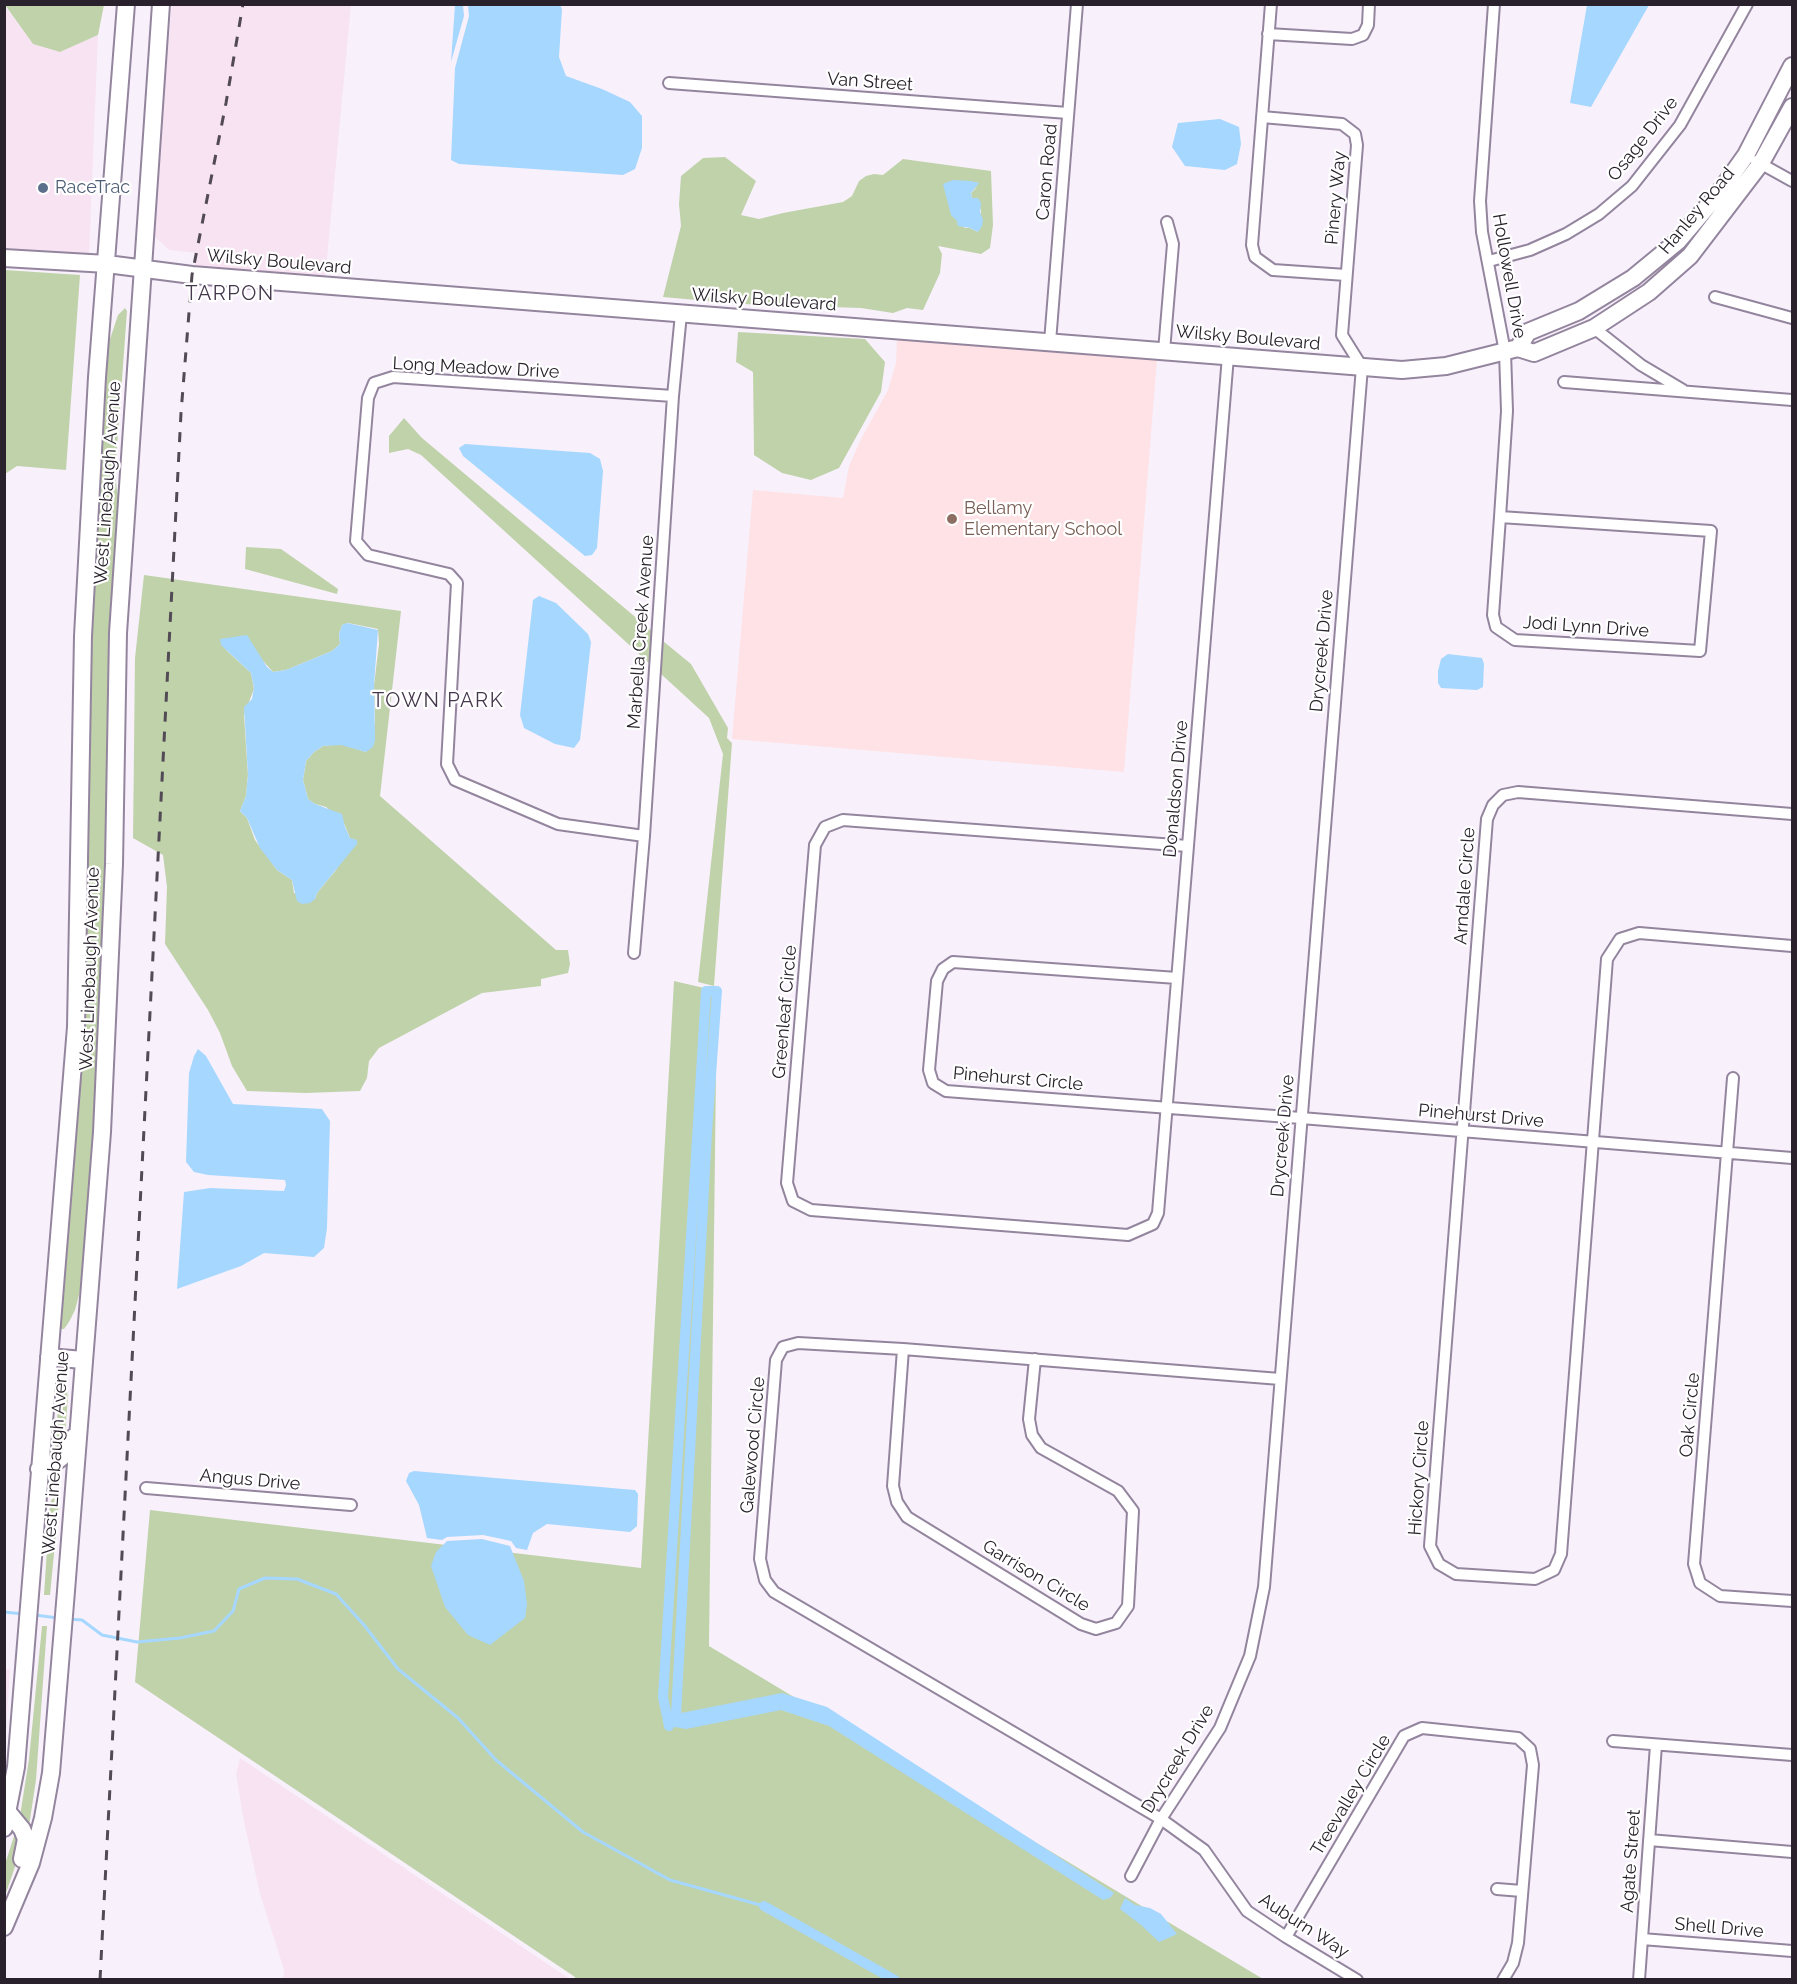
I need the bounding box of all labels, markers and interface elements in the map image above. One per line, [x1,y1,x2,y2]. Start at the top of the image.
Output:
street label: Van Street [826,68,914,96]
street label: Osage Drive [1603,92,1683,186]
street label: Caron Road [1032,123,1062,221]
street label: Pinery Way [1321,150,1351,246]
street label: Hanley Road [1655,163,1739,259]
place label: RaceTrac [55,177,130,199]
marker: RaceTrac [36,181,50,195]
street label: Hollowell Drive [1487,212,1531,340]
street label: Wilsky Boulevard [206,245,352,279]
district label: TARPON [185,282,275,306]
street label: Wilsky Boulevard [691,284,837,316]
street label: Wilsky Boulevard [1175,321,1321,355]
street label: Long Meadow Drive [392,353,560,383]
street label: West Linebaugh Avenue [90,381,126,585]
place label: Bellamy Elementary School [964,498,1122,540]
marker: Bellamy Elementary School [945,512,959,526]
street label: Marbella Creek Avenue [623,534,659,730]
street label: Drycreek Drive [1306,589,1338,713]
street label: Jodi Lynn Drive [1522,612,1650,642]
district label: TOWN PARK [372,689,504,713]
street label: Donaldson Drive [1159,720,1193,858]
street label: Arndale Circle [1450,827,1480,945]
street label: West Linebaugh Avenue [76,867,104,1071]
street label: Greenleaf Circle [768,944,802,1080]
street label: Pinehurst Circle [952,1063,1084,1095]
street label: Drycreek Drive [1267,1074,1299,1198]
street label: Pinehurst Drive [1417,1100,1545,1132]
street label: West Linebaugh Avenue [38,1351,74,1555]
street label: Oak Circle [1676,1372,1704,1458]
street label: Galewood Circle [736,1376,770,1514]
street label: Hickory Circle [1404,1420,1434,1536]
street label: Angus Drive [199,1465,301,1495]
street label: Garrison Circle [978,1535,1094,1617]
street label: Drycreek Drive [1137,1701,1219,1817]
street label: Treevalley Circle [1306,1730,1396,1860]
street label: Agate Street [1617,1809,1645,1913]
street label: Auburn Way [1255,1889,1353,1963]
street label: Shell Drive [1674,1913,1764,1943]

